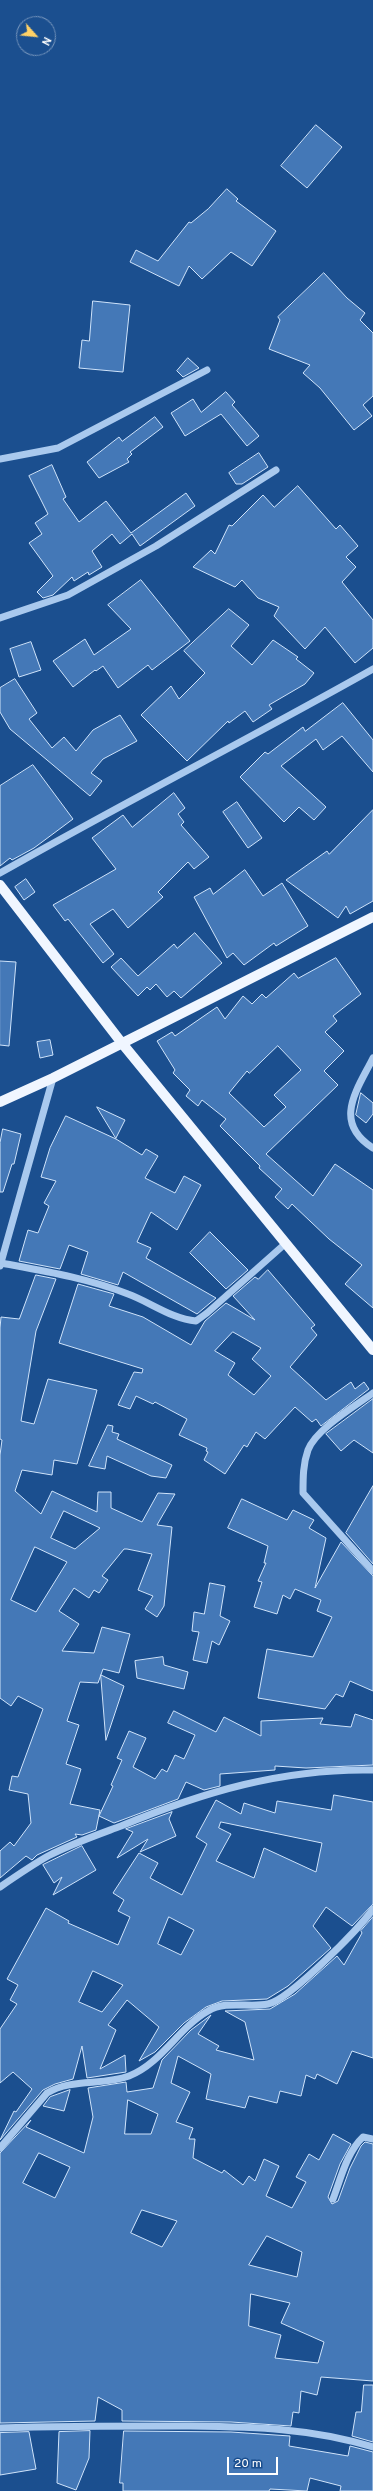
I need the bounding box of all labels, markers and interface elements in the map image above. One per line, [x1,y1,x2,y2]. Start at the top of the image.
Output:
north arrow [16,16,56,56]
text: N [38,34,54,48]
scale bar [229,2449,280,2475]
text: 20 m [234,2456,262,2472]

